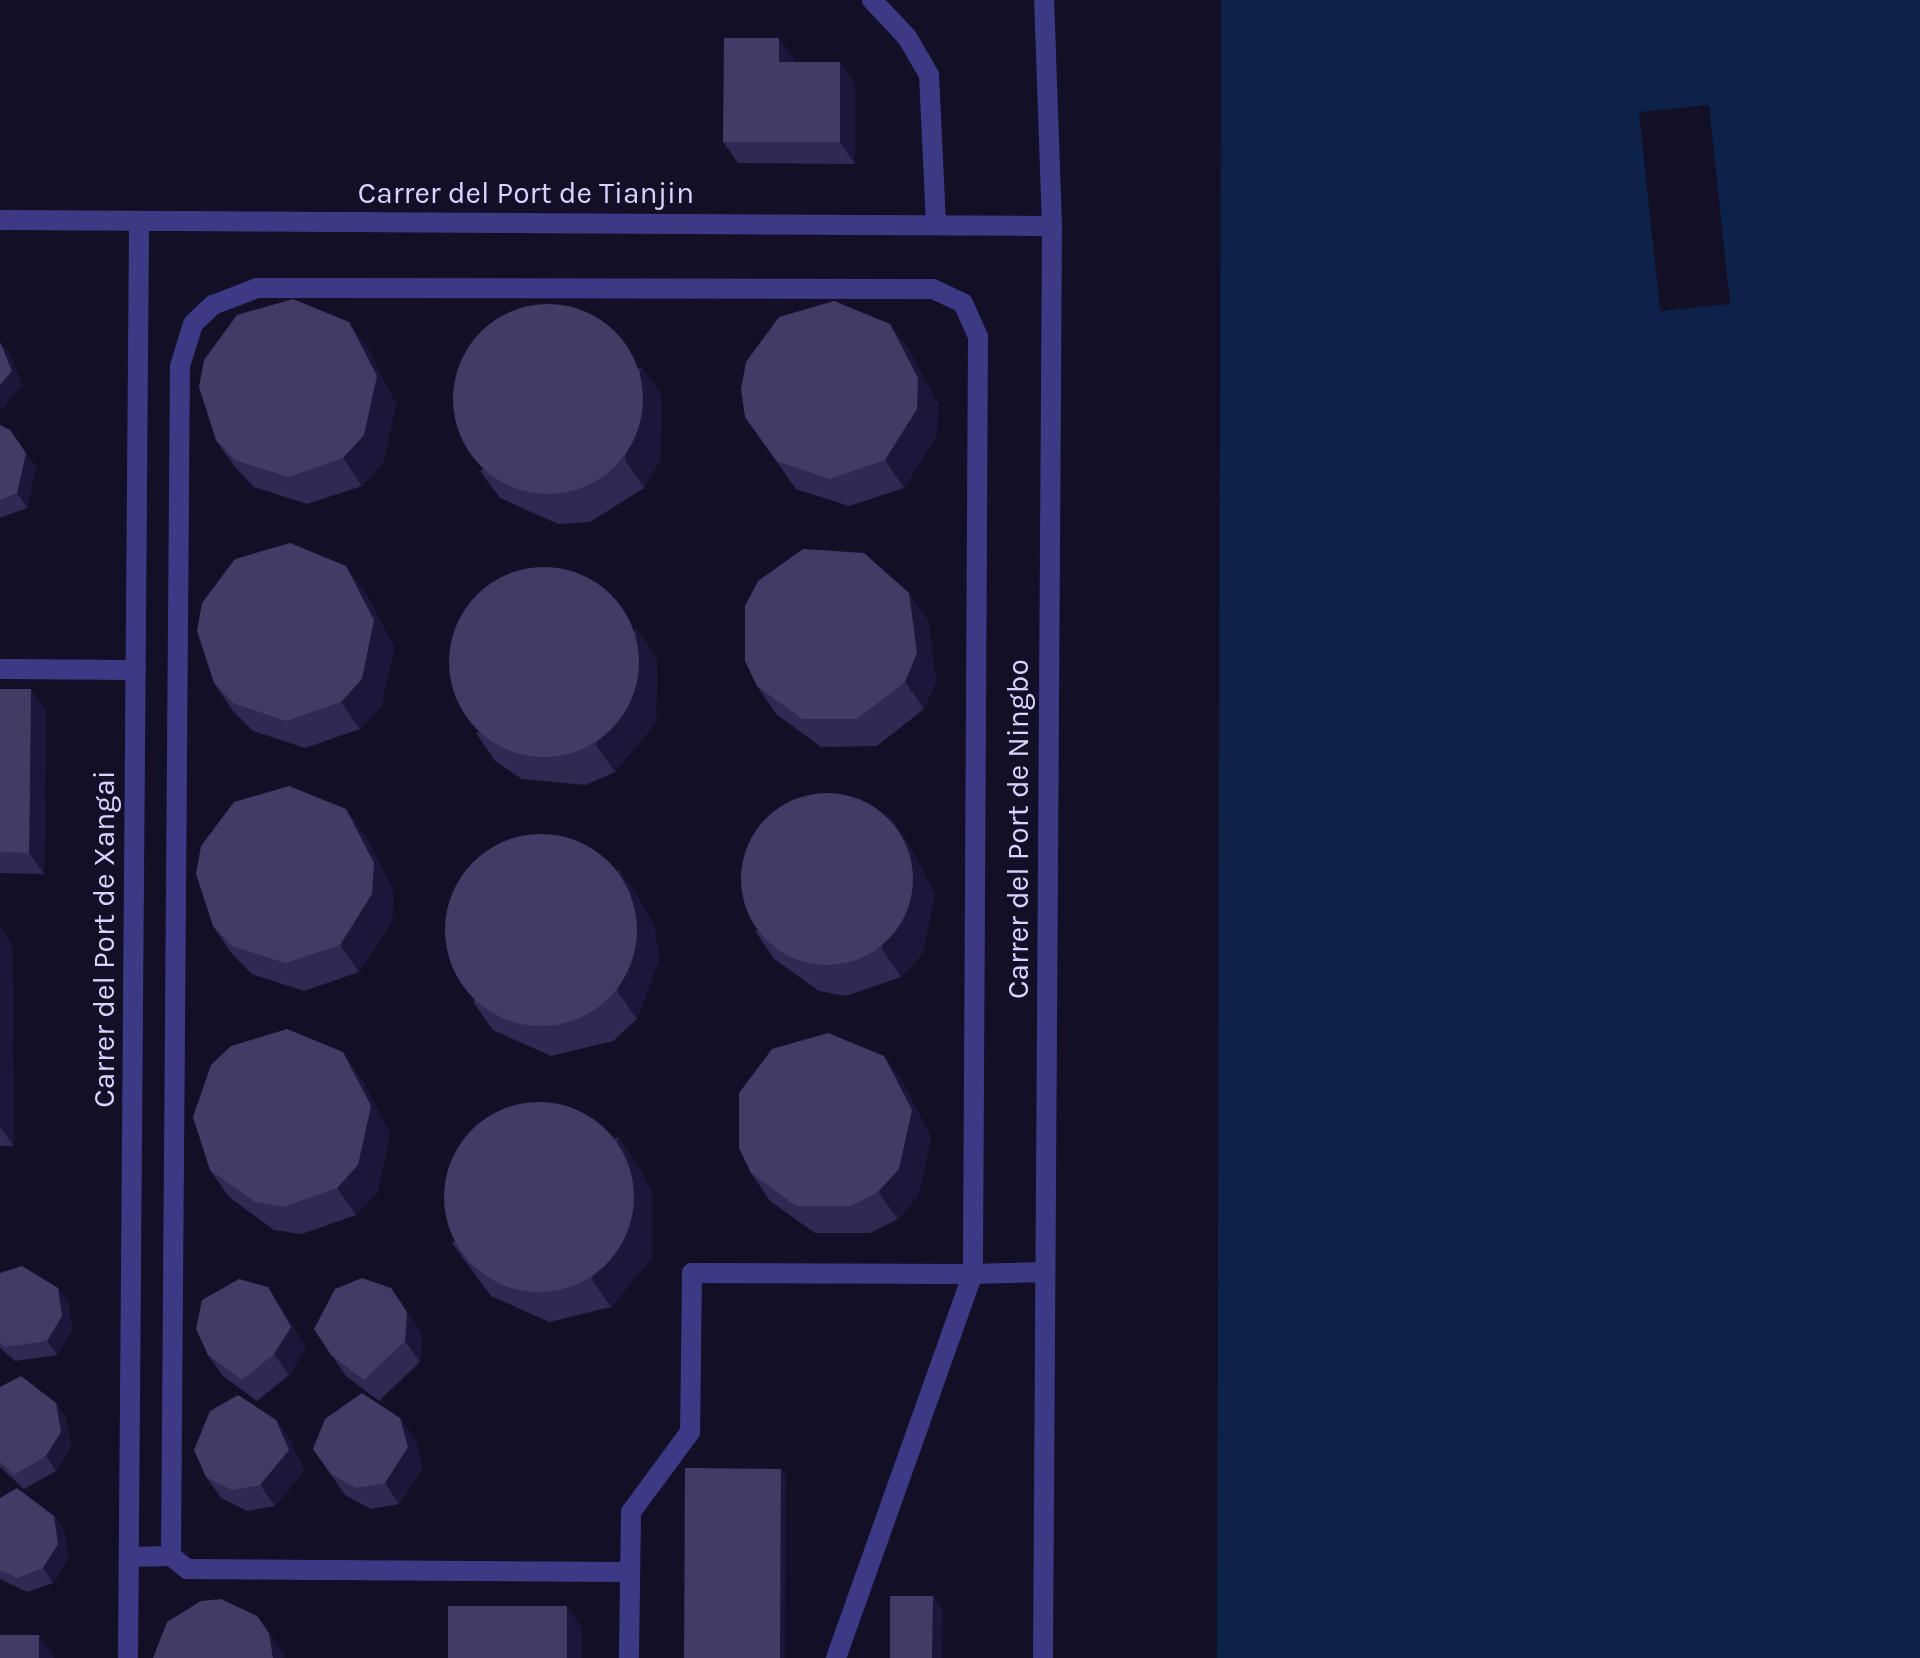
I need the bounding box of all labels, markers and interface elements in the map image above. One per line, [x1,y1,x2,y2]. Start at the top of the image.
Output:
street label: Carrer del Port de Tianjin [358,175,694,211]
street label: Carrer del Port de Ningbo [1000,659,1036,999]
street label: Carrer del Port de Xangai [86,770,122,1108]

